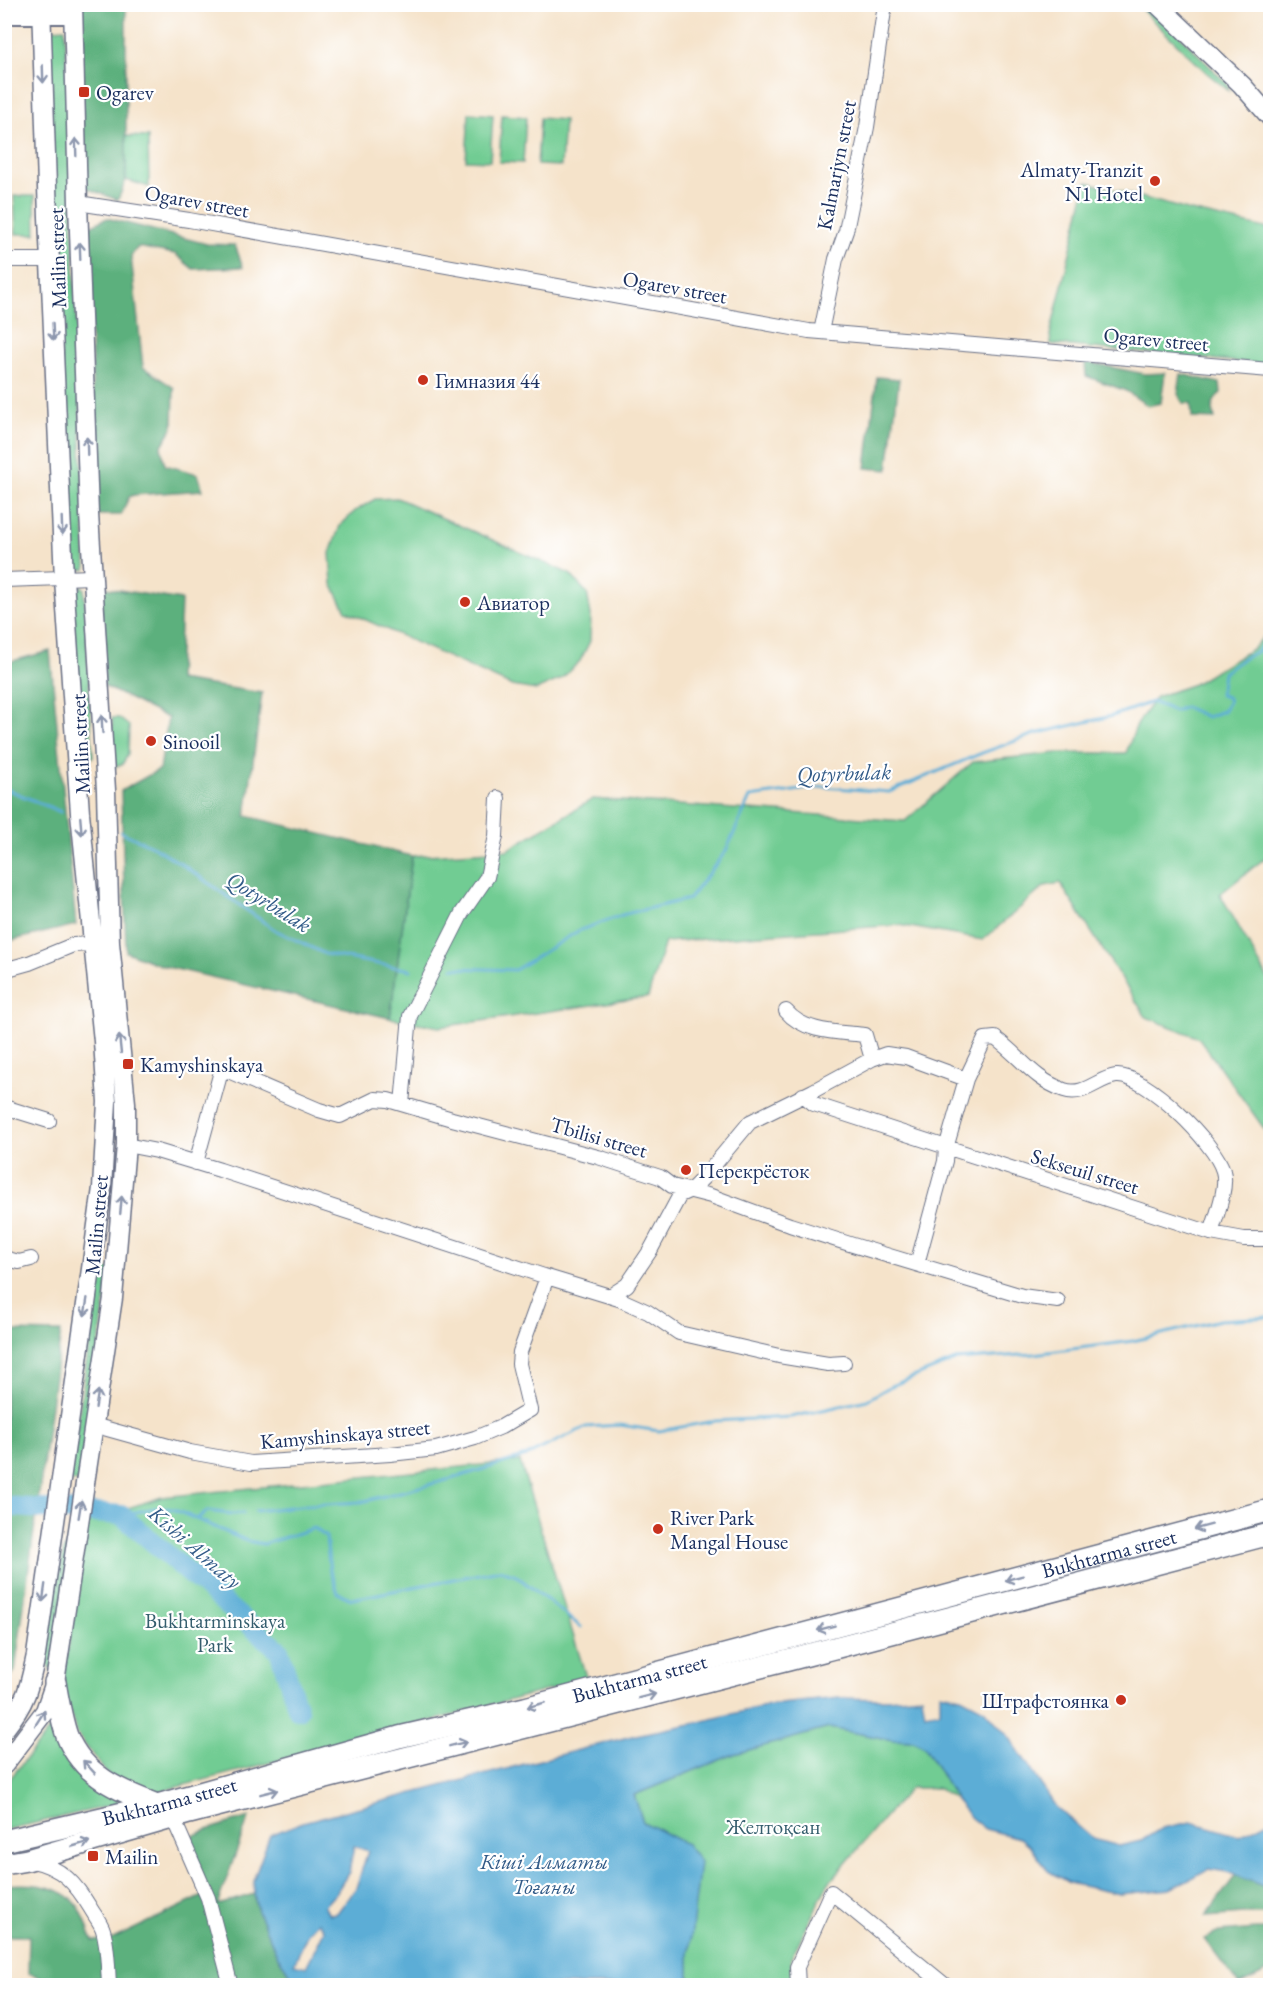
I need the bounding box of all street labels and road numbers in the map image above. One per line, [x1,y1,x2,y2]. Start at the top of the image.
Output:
street label: Kalmarjyn street [810,97,862,232]
street label: Ogarev street [143,179,252,224]
street label: Mailin street [42,207,72,309]
street label: Ogarev street [621,265,730,310]
street label: Ogarev street [1102,321,1210,357]
street label: Mailin street [64,693,96,795]
street label: Tbilisi street [547,1110,651,1164]
street label: Sekseuil street [1028,1142,1143,1200]
street label: Mailin street [78,1173,114,1276]
street label: Kamyshinskaya street [259,1413,432,1455]
street label: Bukhtarma street [1039,1522,1180,1584]
street label: Bukhtarma street [569,1647,710,1708]
street label: Bukhtarma street [99,1770,240,1831]

